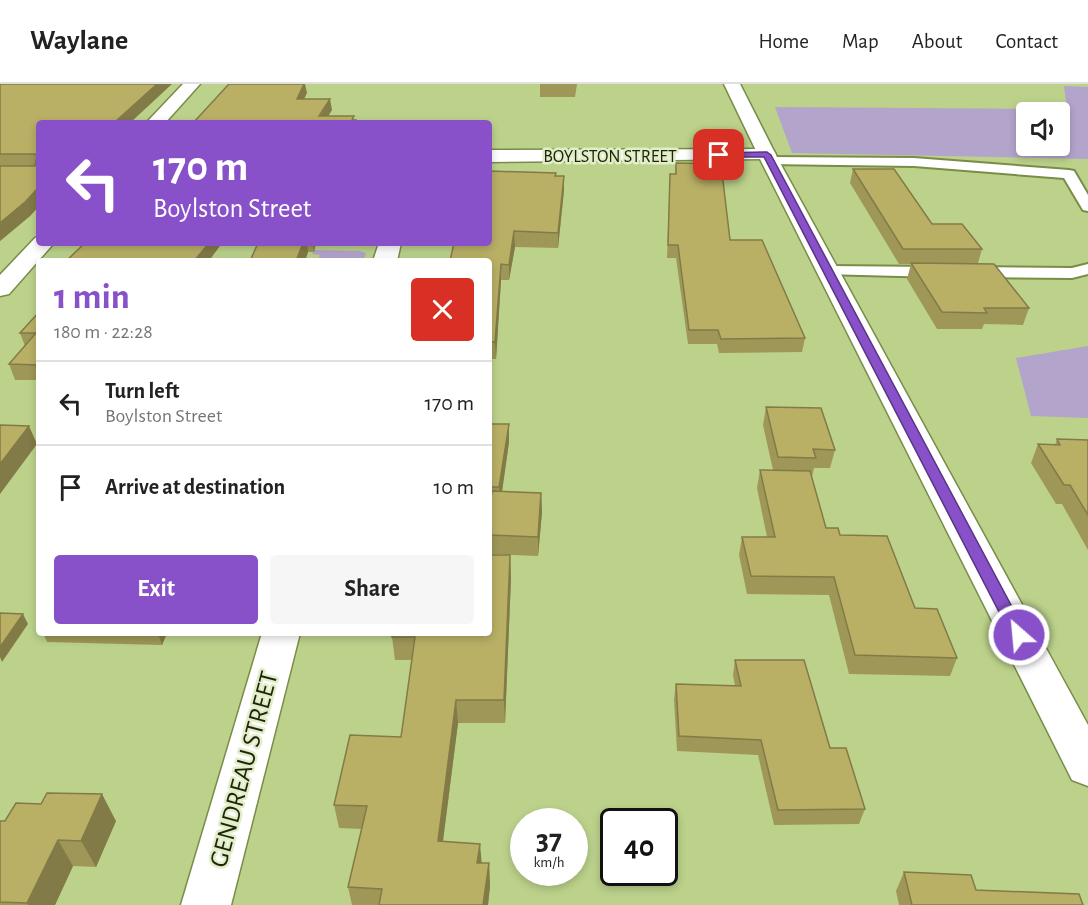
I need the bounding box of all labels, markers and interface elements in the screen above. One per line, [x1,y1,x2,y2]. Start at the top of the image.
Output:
text: Waylane [30,27,128,55]
text: Home [758,31,809,52]
text: Map [842,31,879,52]
text: About [912,31,962,52]
text: Contact [995,31,1058,52]
map controls [1016,102,1070,156]
button: sound [1016,102,1070,156]
pin [693,129,744,180]
icon: arrive [702,138,735,171]
icon: left [54,144,132,222]
text: 170 m [153,146,248,188]
street label: BOYLSTON STREET [543,148,677,166]
text: Boylston Street [153,195,311,222]
button: close [411,278,474,341]
text: 1 min [54,279,130,315]
text: 180 m · 22:28 [54,322,153,342]
text: Turn left [105,380,179,402]
icon: left [54,387,87,420]
text: 170 m [424,392,474,414]
text: Boylston Street [105,406,222,426]
icon: arrive [54,471,87,504]
text: Arrive at destination [105,476,285,498]
text: 10 m [434,476,474,498]
button: Exit [54,555,258,624]
button: Share [270,555,474,624]
position arrow [987,603,1051,667]
street label: GENDREAU STREET [205,668,283,870]
speed limit sign: 40 [600,808,678,886]
text: 37 [536,825,562,855]
text: km/h [534,855,564,870]

